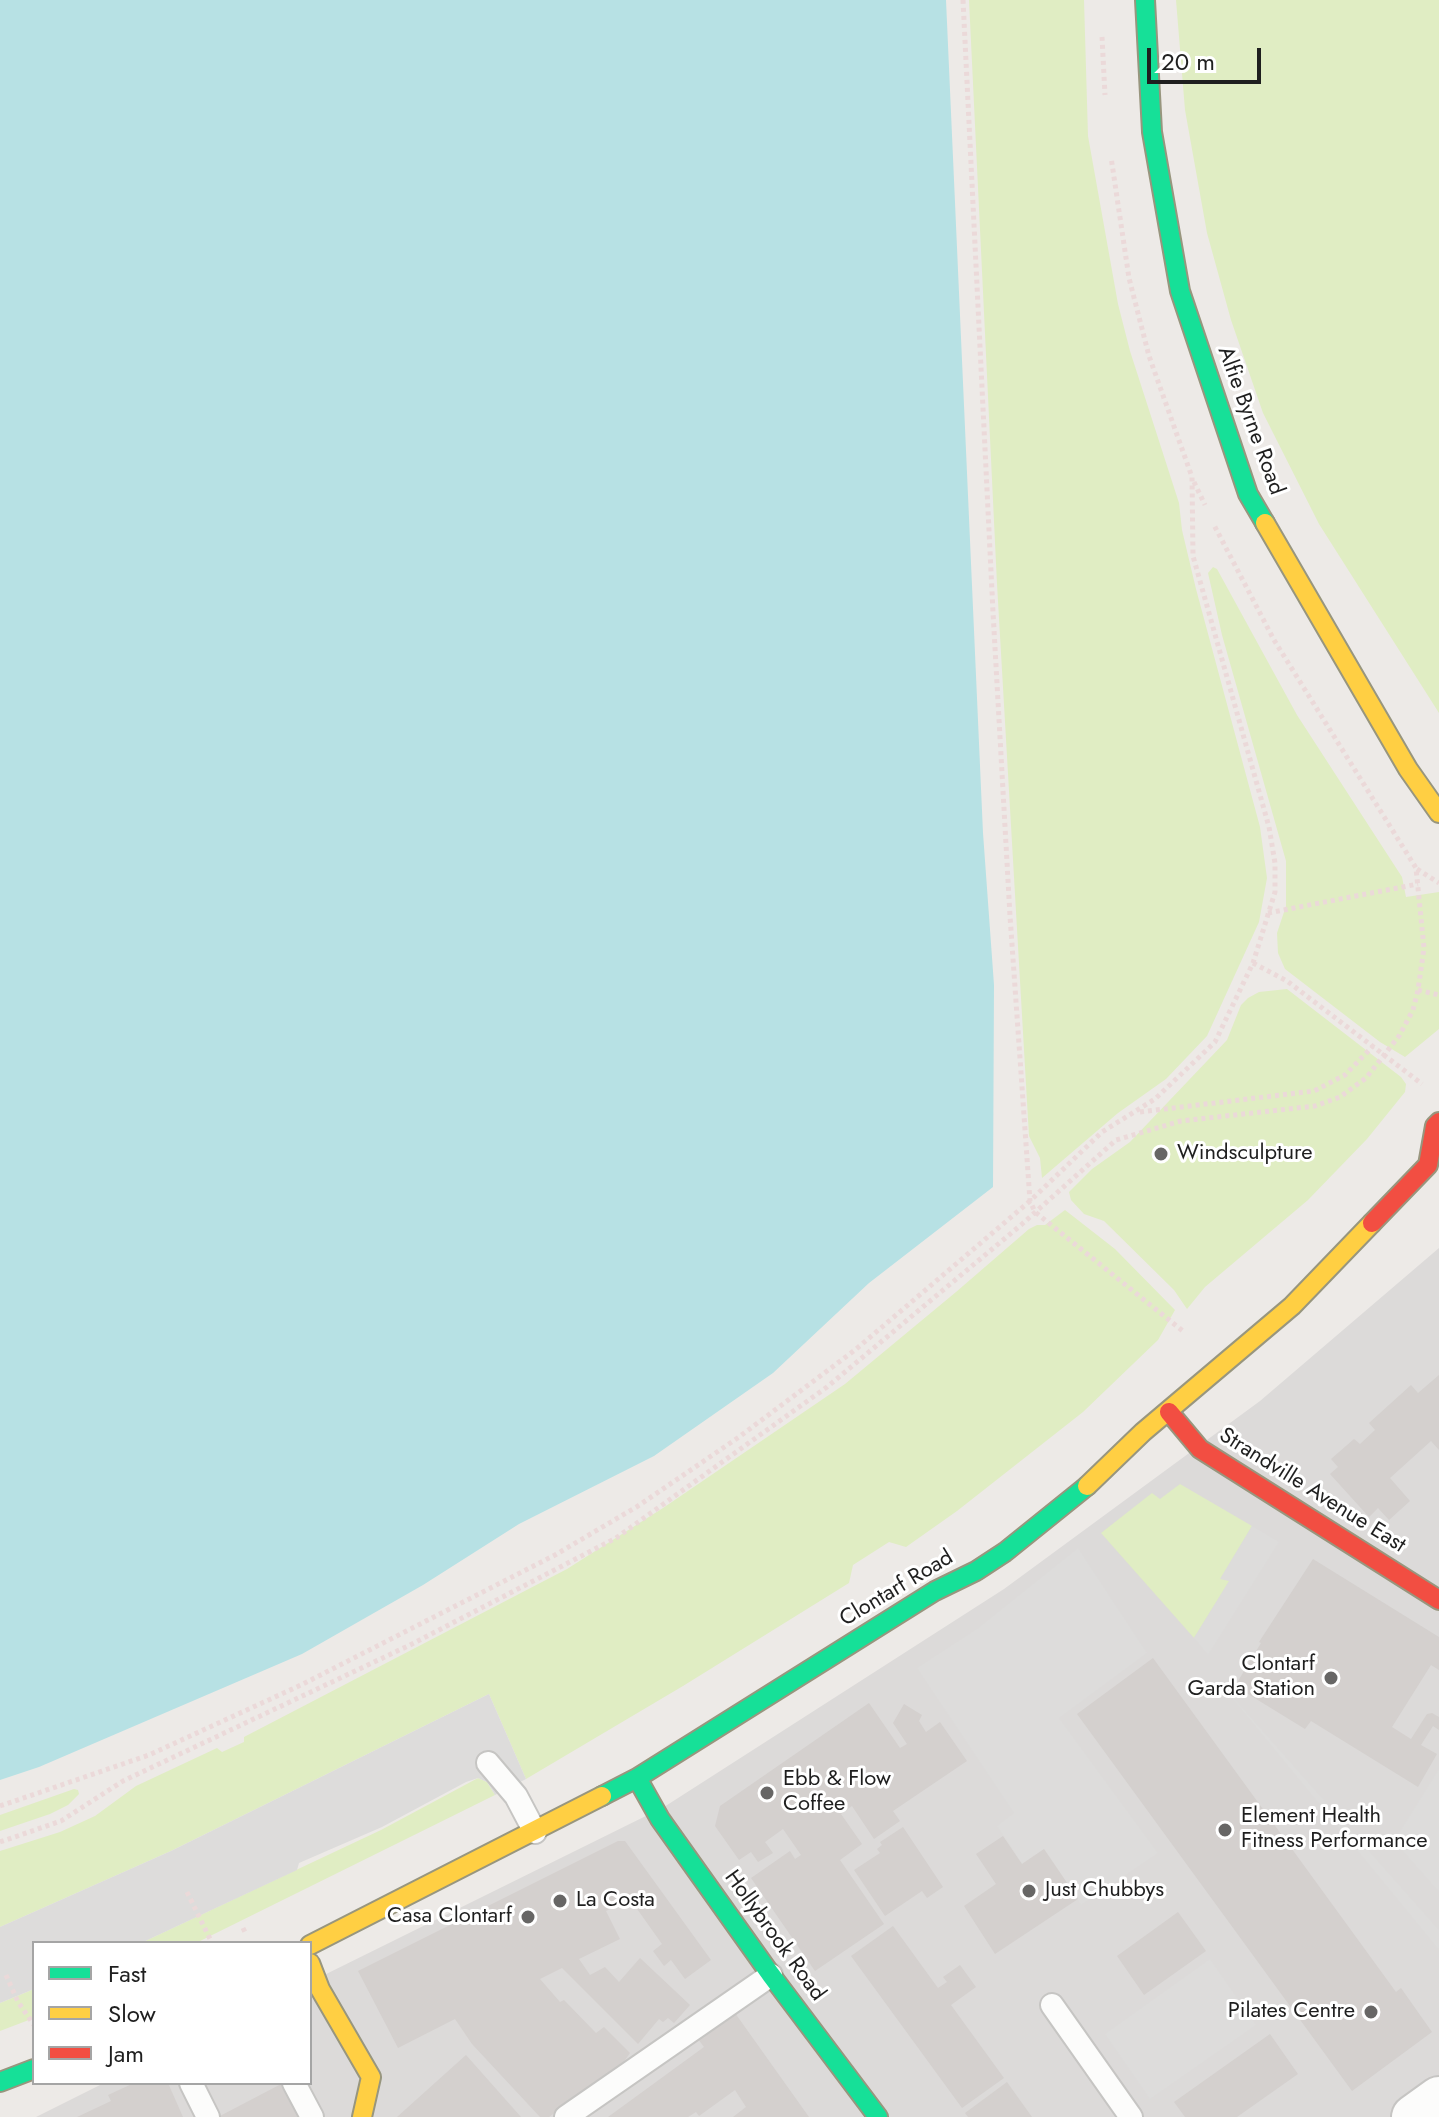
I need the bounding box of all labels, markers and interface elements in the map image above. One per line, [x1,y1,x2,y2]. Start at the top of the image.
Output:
scale bar [1151,32,1265,82]
text: 20 m [1161,44,1215,79]
street label: Alfie Byrne Road [1211,343,1289,499]
place label: Windsculpture [1177,1141,1312,1167]
marker: Windsculpture [1152,1145,1170,1163]
street label: Strandville Avenue East [1214,1423,1410,1559]
street label: Clontarf Road [836,1545,958,1633]
place label: Clontarf Garda Station [1188,1652,1315,1704]
marker: Clontarf Garda Station [1322,1669,1340,1687]
place label: Ebb & Flow Coffee [783,1767,891,1818]
marker: Ebb & Flow Coffee [758,1784,776,1802]
place label: Element Health Fitness Performance [1241,1804,1427,1856]
marker: Element Health Fitness Performance [1216,1821,1234,1839]
street label: Hollybrook Road [718,1866,830,2006]
place label: Just Chubbys [1045,1878,1164,1904]
marker: Just Chubbys [1020,1882,1038,1900]
place label: La Costa [576,1888,655,1914]
marker: La Costa [551,1892,569,1910]
place label: Casa Clontarf [387,1904,512,1930]
marker: Casa Clontarf [519,1908,537,1926]
legend [32,1941,312,2085]
text: Fast [108,1956,146,1991]
text: Slow [108,1996,156,2031]
place label: Pilates Centre [1228,1999,1355,2025]
marker: Pilates Centre [1362,2003,1380,2021]
text: Jam [108,2036,144,2071]

